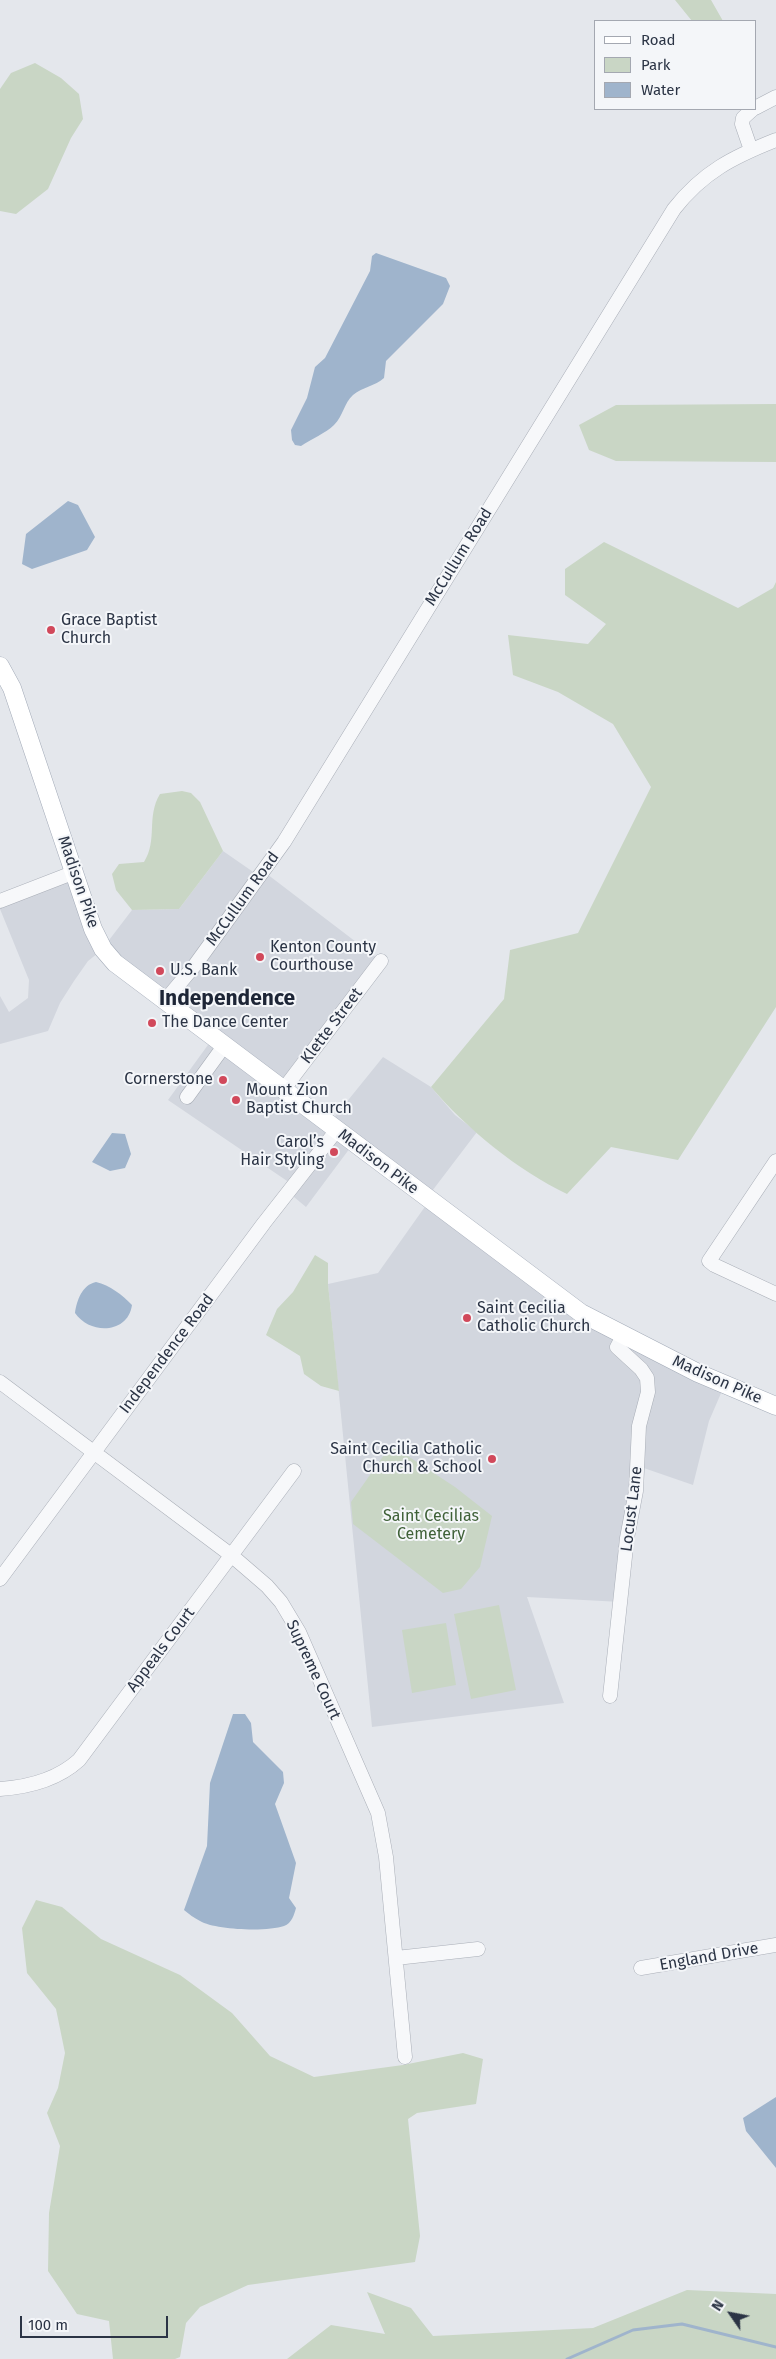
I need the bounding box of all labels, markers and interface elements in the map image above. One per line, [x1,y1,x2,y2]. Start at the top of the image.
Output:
legend [594,20,756,110]
text: Road [641,31,676,49]
text: Park [641,56,671,74]
text: Water [641,81,680,99]
street label: McCullum Road [421,505,497,609]
place label: Grace Baptist Church [61,611,157,649]
marker: Grace Baptist Church [45,624,57,636]
street label: Madison Pike [53,833,103,931]
street label: McCullum Road [202,848,284,950]
place label: Kenton County Courthouse [270,938,376,976]
marker: Kenton County Courthouse [254,951,266,963]
place label: U.S. Bank [170,961,237,981]
marker: U.S. Bank [154,965,166,977]
street label: Klette Street [297,984,367,1068]
district label: Independence [159,986,295,1012]
place label: The Dance Center [162,1013,288,1033]
marker: The Dance Center [146,1017,158,1029]
place label: Cornerstone [124,1070,213,1090]
marker: Cornerstone [217,1074,229,1086]
place label: Mount Zion Baptist Church [246,1081,352,1119]
marker: Mount Zion Baptist Church [230,1094,242,1106]
street label: Madison Pike [334,1125,422,1199]
place label: Carol’s Hair Styling [240,1133,324,1171]
marker: Carol’s Hair Styling [328,1146,340,1158]
street label: Independence Road [116,1290,218,1418]
place label: Saint Cecilia Catholic Church [477,1299,590,1337]
marker: Saint Cecilia Catholic Church [461,1312,473,1324]
street label: Madison Pike [669,1352,765,1408]
place label: Saint Cecilia Catholic Church & School [330,1440,482,1478]
marker: Saint Cecilia Catholic Church & School [486,1453,498,1465]
street label: Locust Lane [617,1465,647,1553]
park label: Saint Cecilias Cemetery [383,1507,479,1545]
street label: Appeals Court [123,1604,199,1696]
street label: Supreme Court [282,1617,344,1723]
street label: England Drive [658,1939,760,1975]
north arrow [706,2289,756,2339]
text: N [708,2297,728,2314]
scale bar [22,2306,170,2338]
text: 100 m [28,2316,68,2334]

